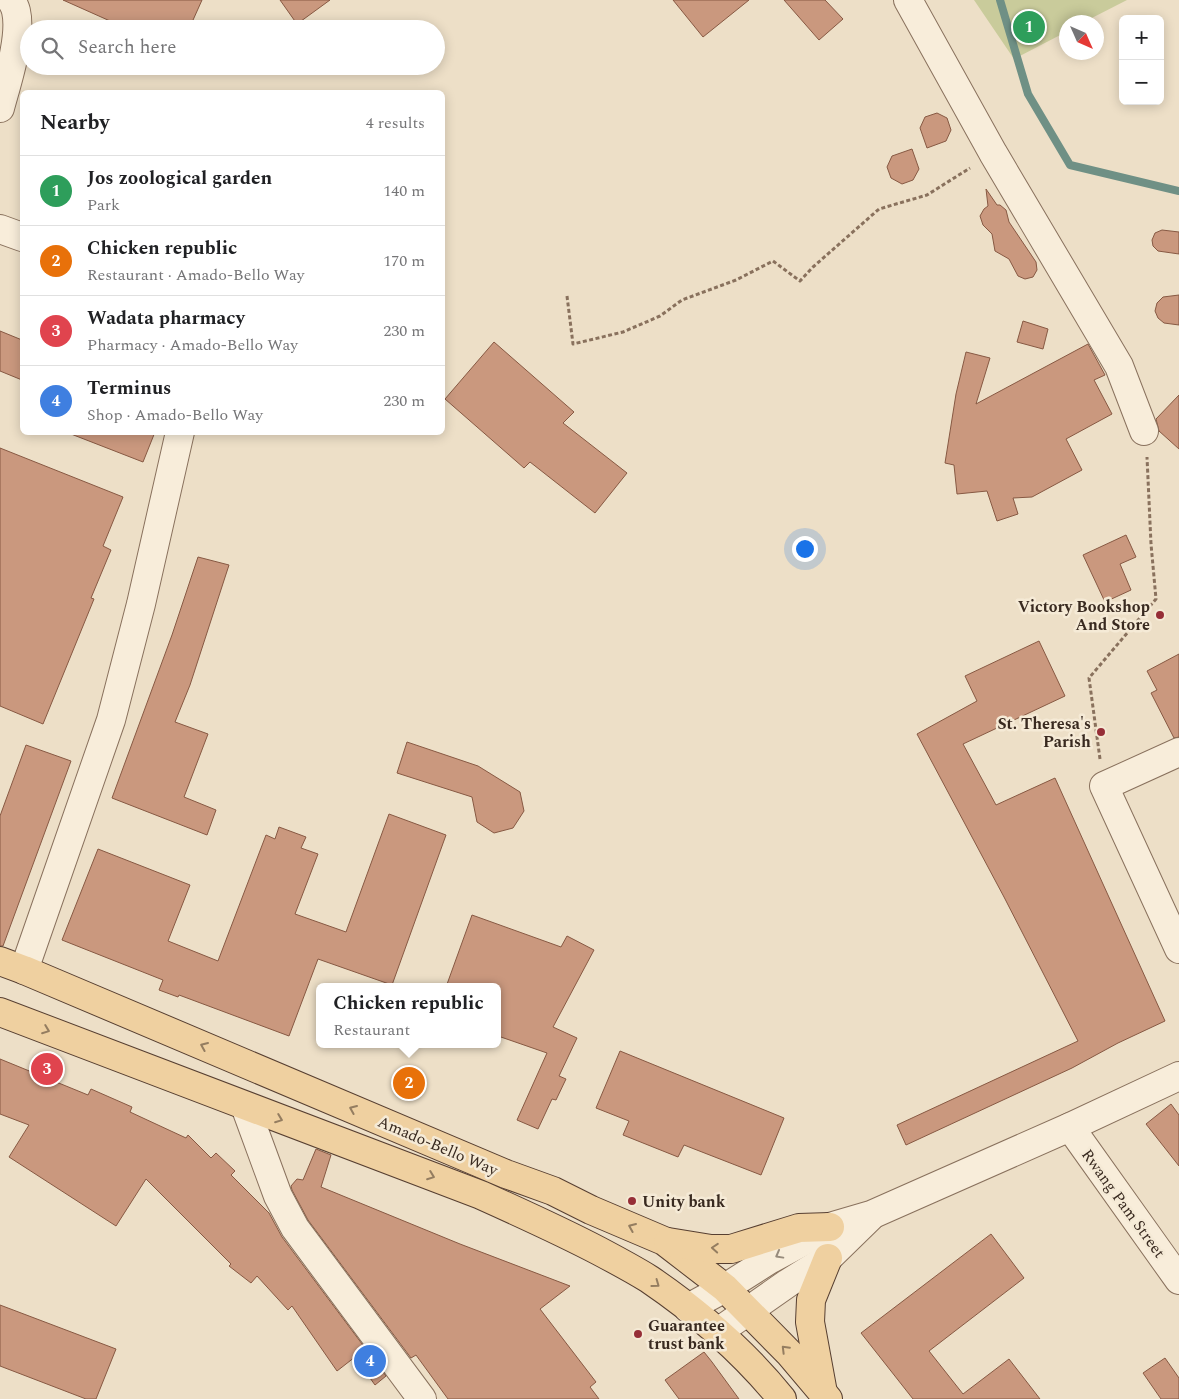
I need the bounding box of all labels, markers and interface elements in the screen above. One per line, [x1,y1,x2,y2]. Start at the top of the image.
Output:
pin: 1 [1013,8,1045,46]
north arrow [1059,15,1104,60]
map controls [1119,15,1164,105]
button: + [1119,15,1164,60]
search box [20,20,445,75]
text: Search here [78,33,177,62]
icon: search [38,34,66,62]
button: − [1119,60,1164,105]
text: Nearby [40,107,110,139]
text: 4 results [366,111,425,135]
text: Jos zoological garden [87,164,272,193]
text: 1 [52,179,60,203]
text: 140 m [383,179,425,203]
text: Park [87,193,120,217]
text: Chicken republic [87,234,237,263]
text: 2 [52,249,60,273]
text: 170 m [383,249,425,273]
text: Restaurant · Amado-Bello Way [87,263,304,287]
text: Wadata pharmacy [87,304,245,333]
text: 3 [52,319,60,343]
text: 230 m [383,319,425,343]
text: Pharmacy · Amado-Bello Way [87,333,298,357]
text: Terminus [87,374,171,403]
text: 4 [52,389,60,413]
text: 230 m [383,389,425,413]
text: Shop · Amado-Bello Way [87,403,263,427]
your location [792,536,818,562]
place label: Victory Bookshop And Store [1018,595,1150,637]
marker: Victory Bookshop And Store [1154,609,1166,621]
place label: St. Theresa's Parish [997,712,1091,754]
marker: St. Theresa's Parish [1095,726,1107,738]
popup [316,983,501,1048]
text: Chicken republic [333,989,484,1018]
text: Restaurant [333,1018,410,1042]
one-way arrow [41,1024,49,1034]
one-way arrow [200,1041,209,1052]
pin: 3 [31,1050,63,1088]
pin: 2 [393,1064,425,1102]
one-way arrow [349,1105,358,1116]
street label: Amado-Bello Way [374,1110,503,1183]
one-way arrow [274,1113,283,1123]
street label: Rwang Pam Street [1075,1144,1171,1263]
one-way arrow [426,1170,435,1180]
place label: Unity bank [642,1190,726,1214]
marker: Unity bank [626,1195,638,1207]
one-way arrow [628,1223,637,1234]
one-way arrow [710,1243,718,1254]
one-way arrow [775,1249,784,1259]
one-way arrow [650,1279,659,1287]
place label: Guarantee trust bank [648,1314,725,1356]
marker: Guarantee trust bank [632,1328,644,1340]
pin: 4 [354,1342,386,1380]
one-way arrow [782,1346,791,1355]

